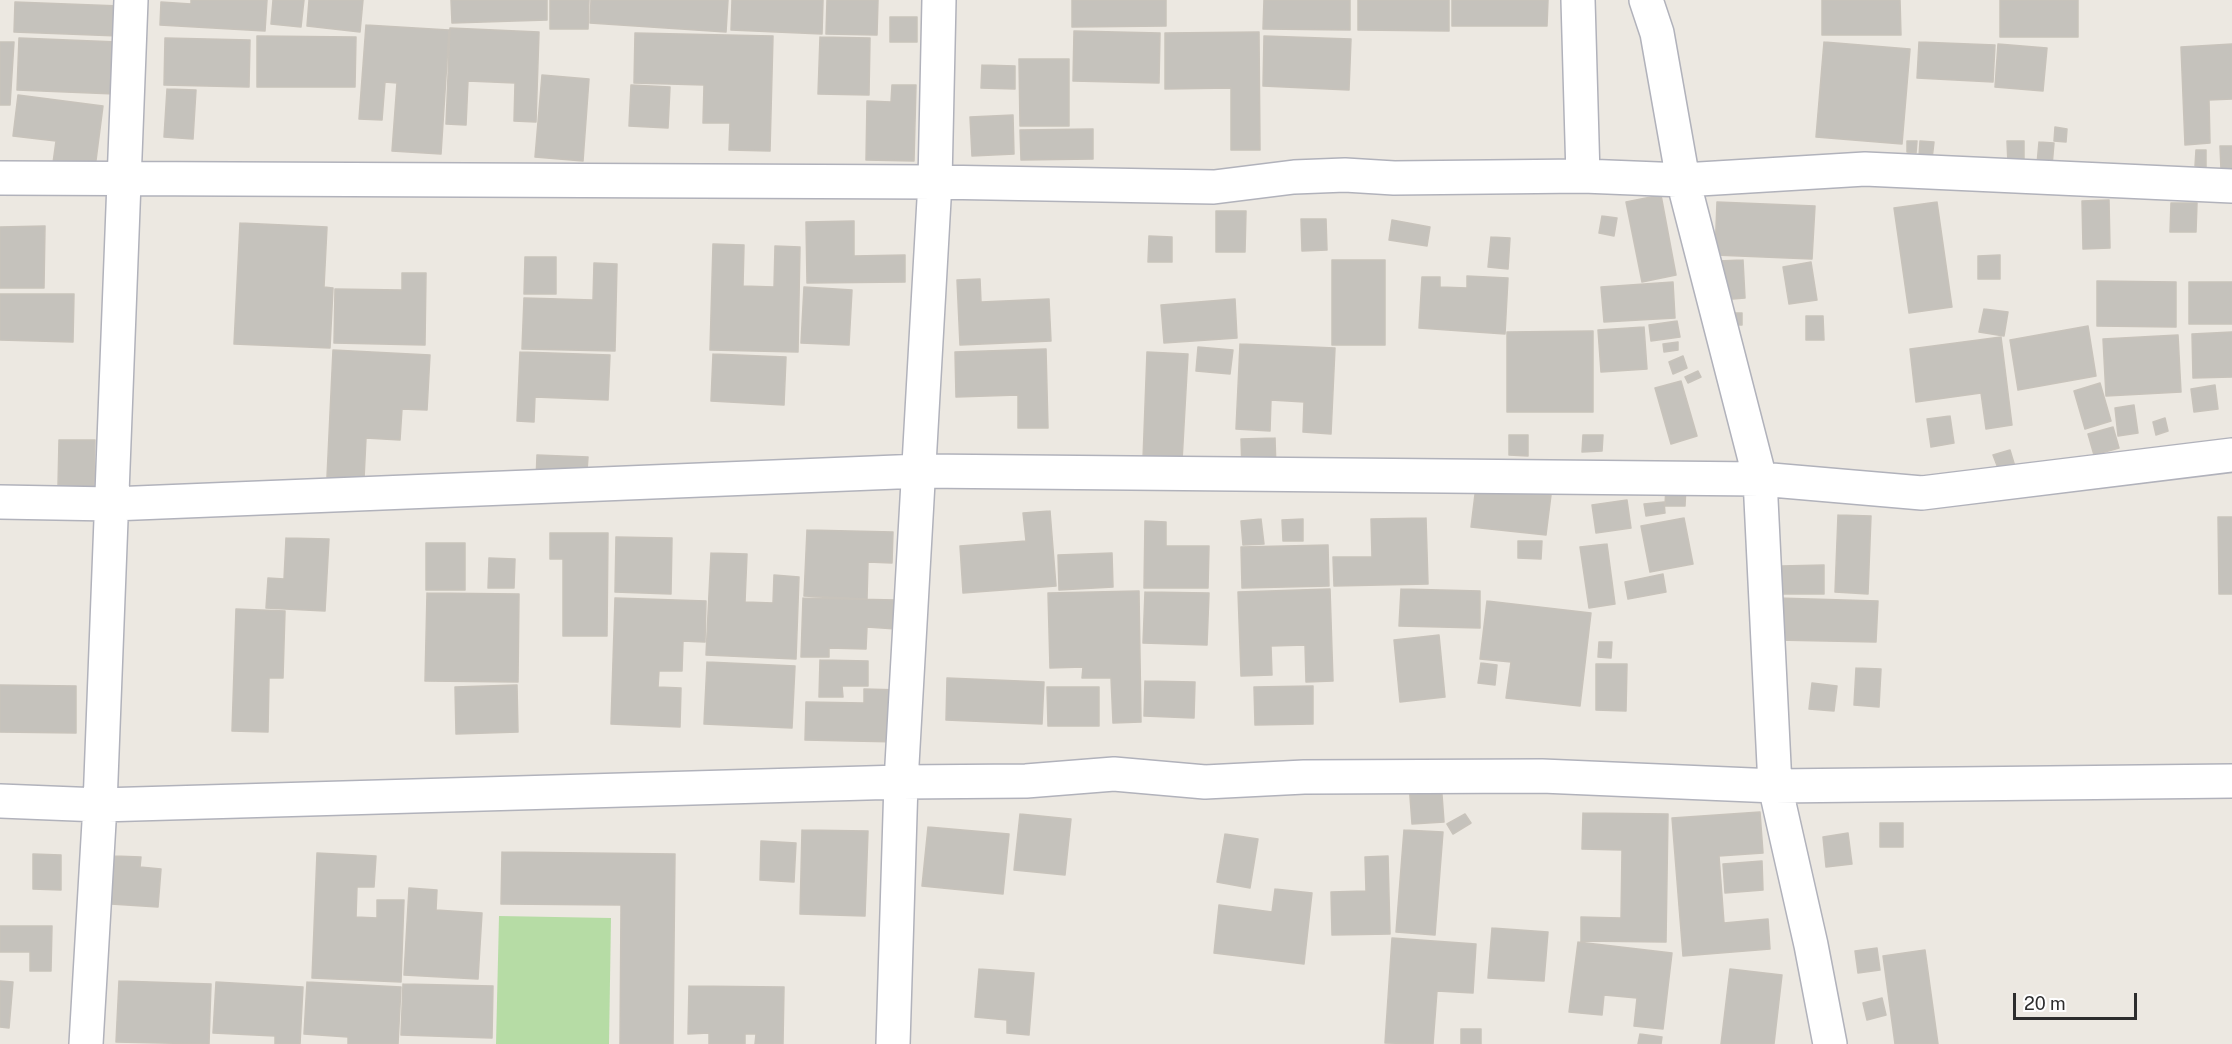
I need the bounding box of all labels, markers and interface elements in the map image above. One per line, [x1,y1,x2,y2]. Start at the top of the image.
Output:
scale bar [2016,981,2140,1019]
text: 20 m [2024,993,2066,1014]

